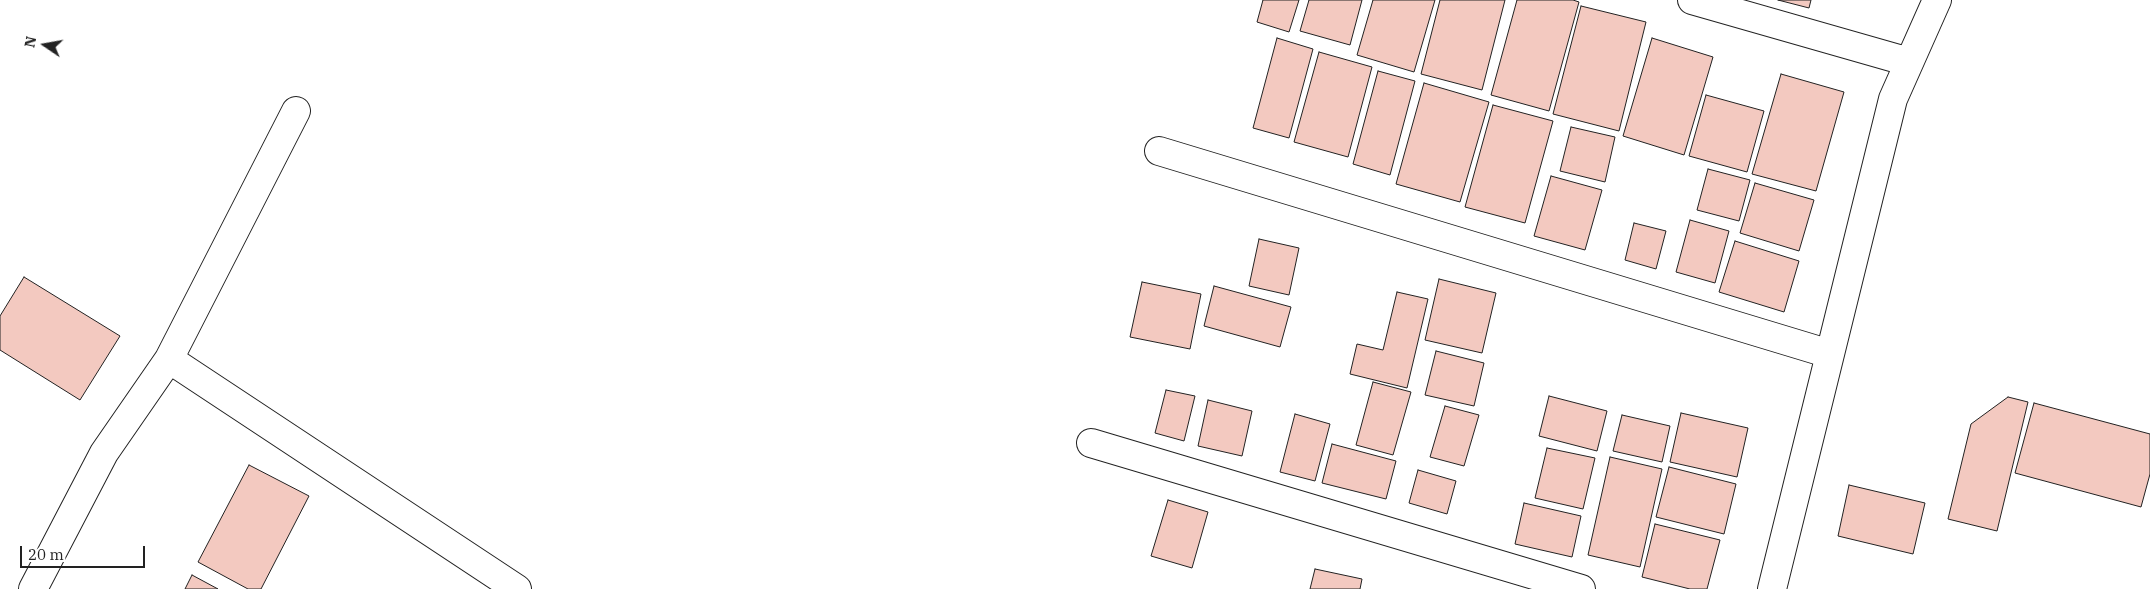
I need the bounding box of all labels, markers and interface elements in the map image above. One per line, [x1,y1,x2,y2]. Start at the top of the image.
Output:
north arrow [20,20,70,70]
text: N [20,35,40,49]
scale bar [22,536,148,568]
text: 20 m [28,545,64,564]

